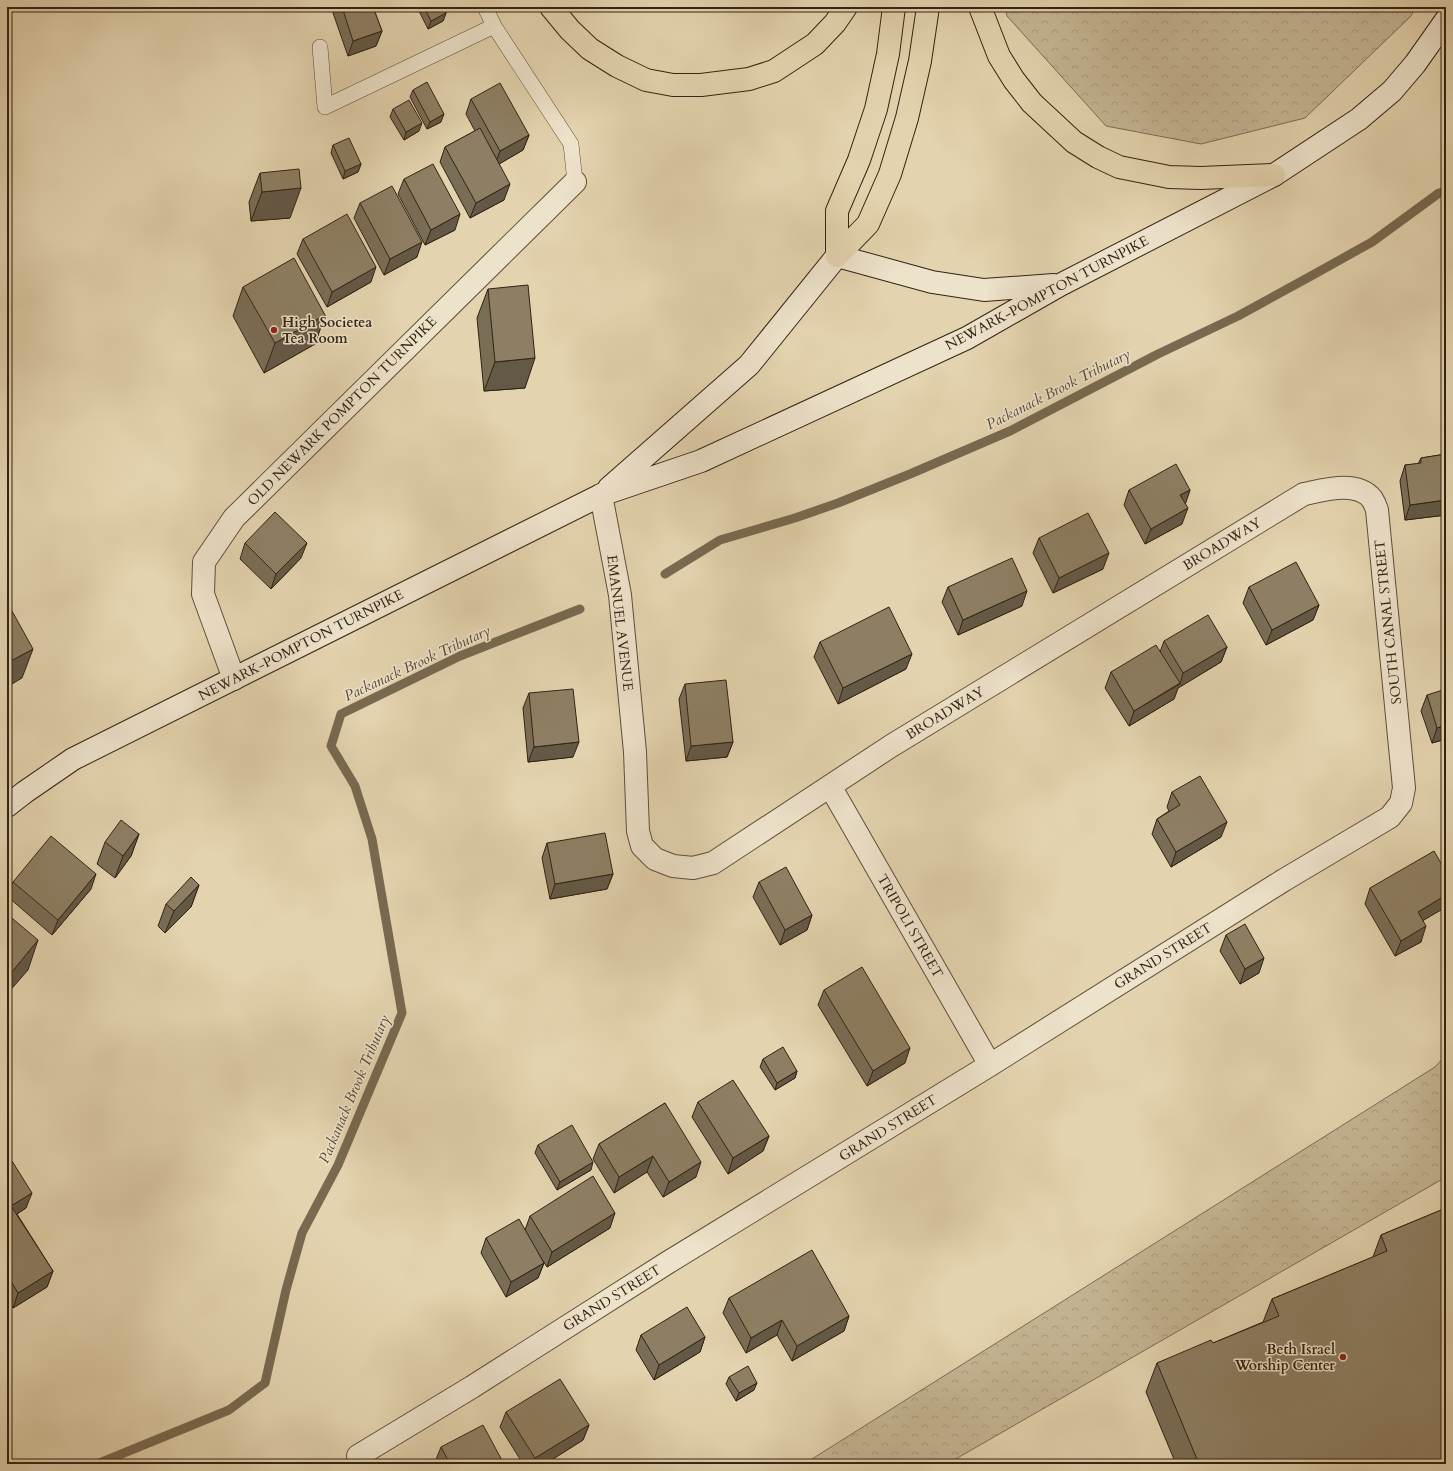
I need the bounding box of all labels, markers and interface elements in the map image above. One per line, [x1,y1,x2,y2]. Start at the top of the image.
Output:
street label: NEWARK-POMPTON TURNPIKE [942,231,1152,355]
street label: OLD NEWARK POMPTON TURNPIKE [243,312,441,510]
place label: High Societea Tea Room [282,313,372,348]
marker: High Societea Tea Room [269,325,279,335]
water label: Packanack Brook Tributary [982,344,1134,434]
street label: BROADWAY [1179,513,1265,575]
street label: SOUTH CANAL STREET [1370,539,1406,705]
street label: EMANUEL AVENUE [602,554,638,692]
street label: NEWARK-POMPTON TURNPIKE [195,585,407,705]
water label: Packanack Brook Tributary [341,620,494,706]
street label: BROADWAY [902,682,988,744]
street label: TRIPOLI STREET [873,871,947,981]
street label: GRAND STREET [1110,918,1216,994]
water label: Packanack Brook Tributary [314,1011,395,1166]
street label: GRAND STREET [835,1090,941,1166]
street label: GRAND STREET [559,1260,665,1336]
place label: Beth Israel Worship Center [1234,1340,1335,1375]
marker: Beth Israel Worship Center [1338,1352,1348,1362]

